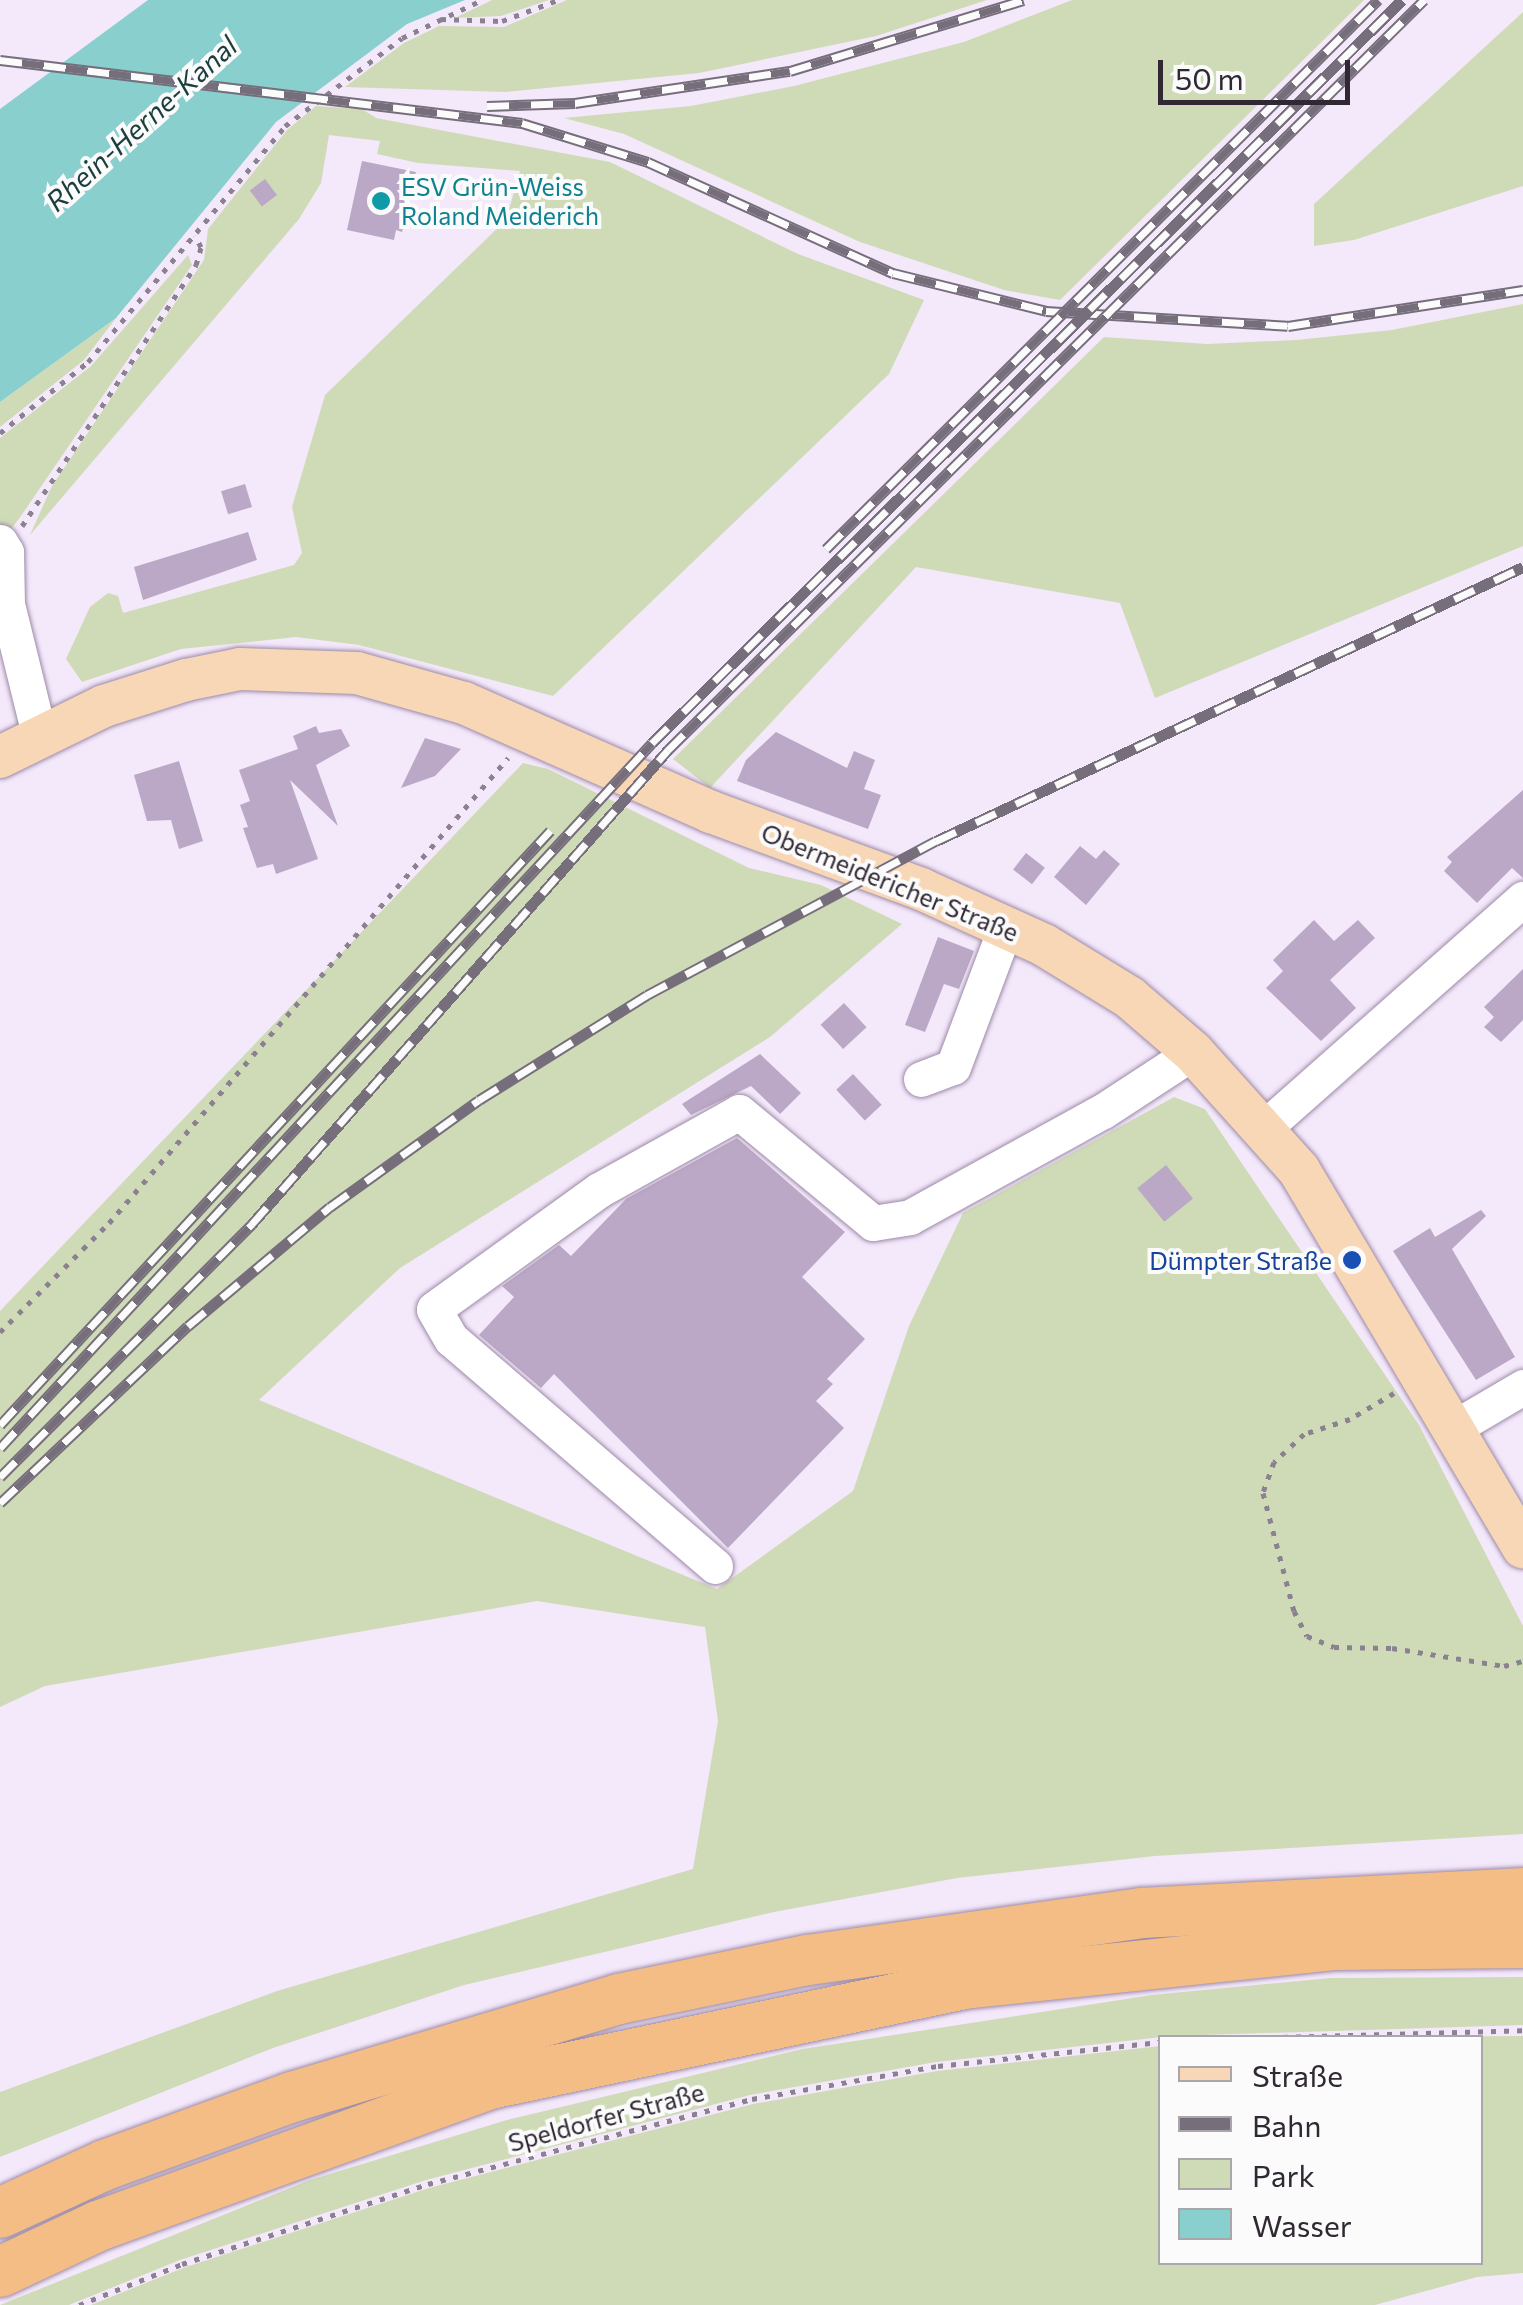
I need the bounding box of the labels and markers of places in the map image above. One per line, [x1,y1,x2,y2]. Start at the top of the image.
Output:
place label: ESV Grün-Weiss Roland Meiderich [401,172,599,231]
marker: ESV Grün-Weiss Roland Meiderich [370,190,392,212]
place label: Dümpter Straße [1149,1245,1332,1275]
marker: Dümpter Straße [1341,1249,1363,1271]

